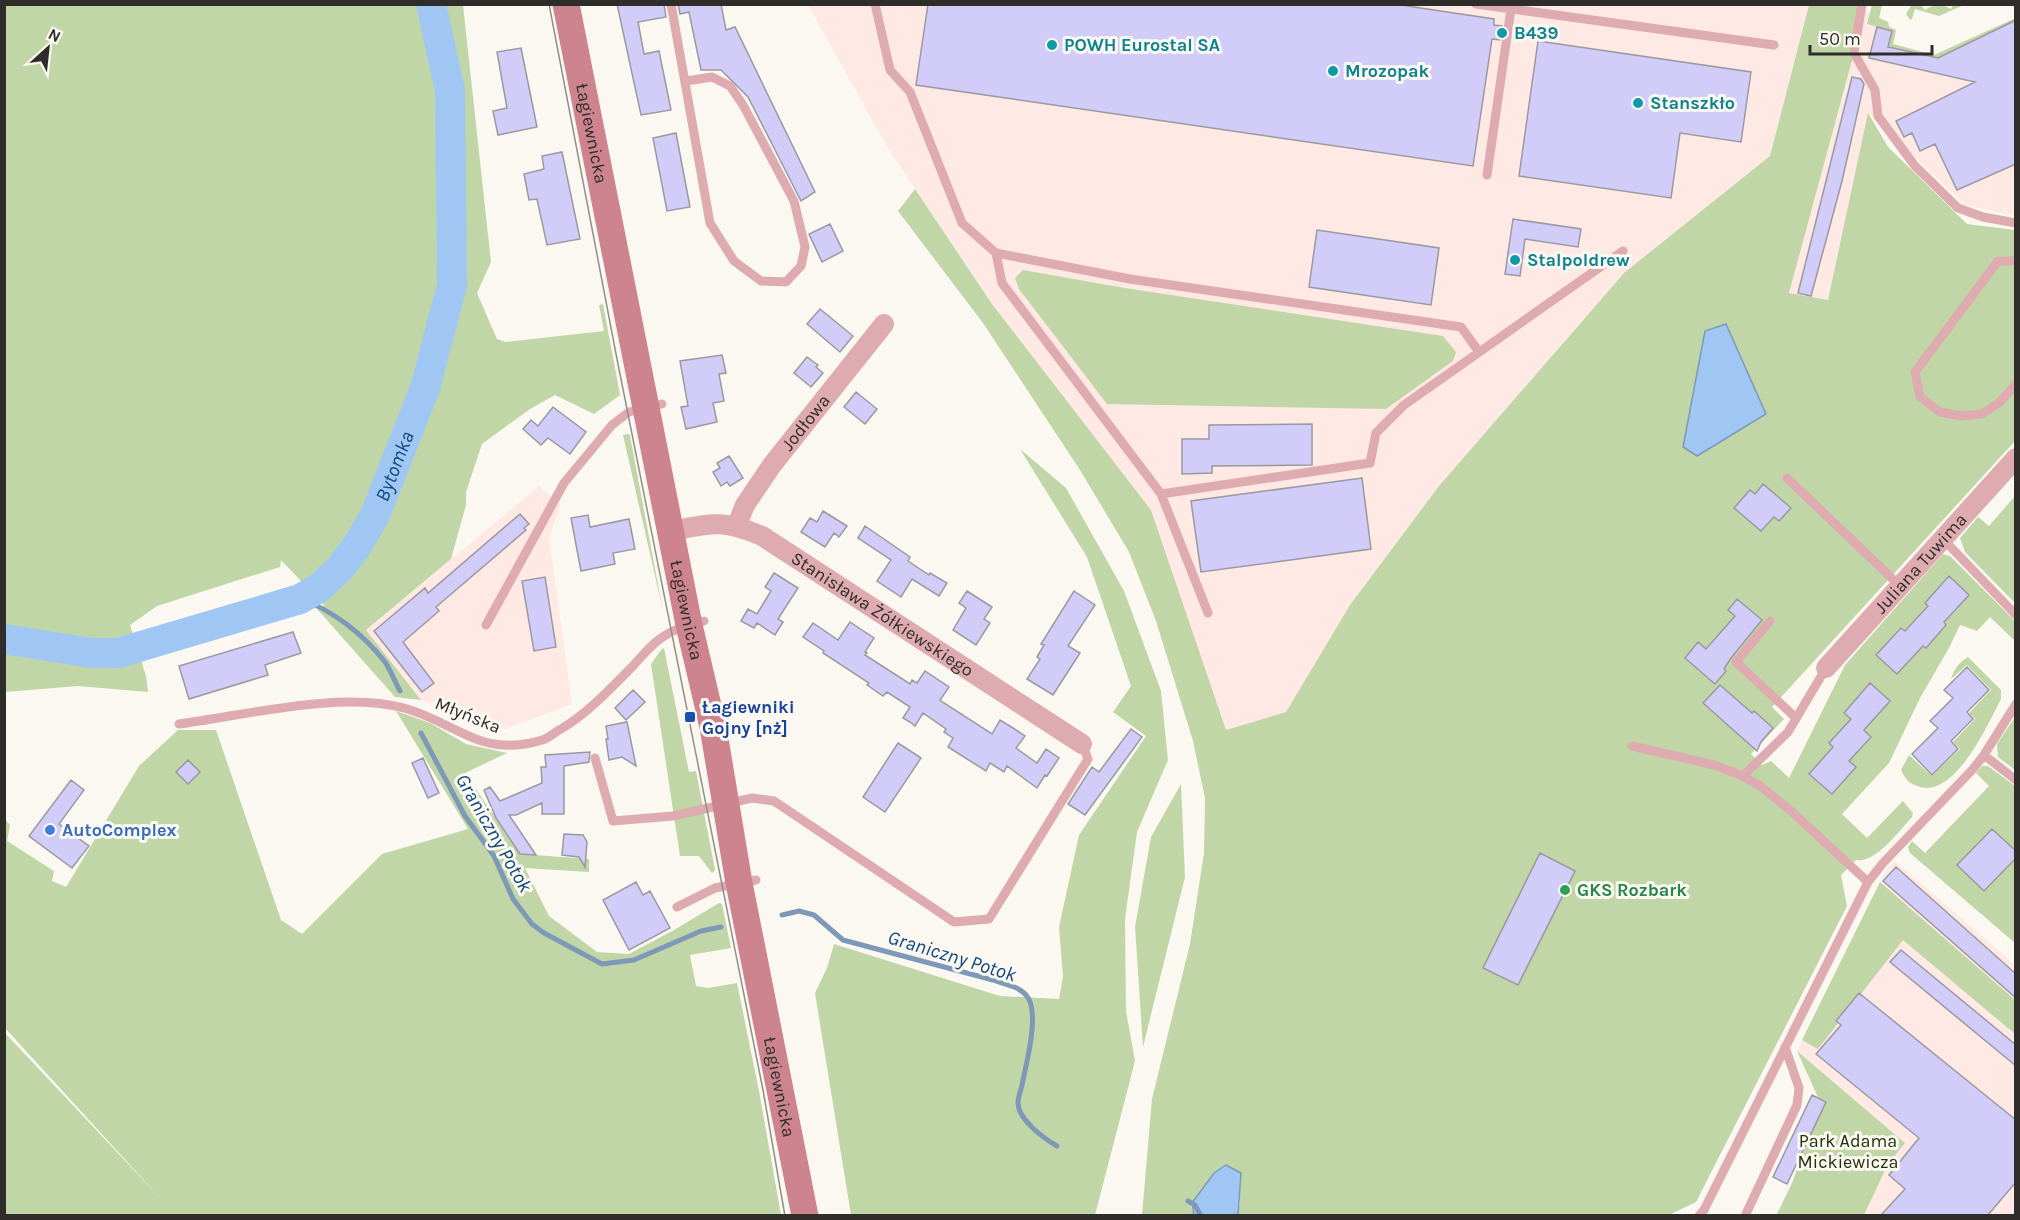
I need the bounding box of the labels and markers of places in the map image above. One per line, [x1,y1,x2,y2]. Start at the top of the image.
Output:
place label: B439 [1514,22,1559,44]
marker: B439 [1495,26,1509,40]
place label: POWH Eurostal SA [1064,34,1220,56]
marker: POWH Eurostal SA [1045,38,1059,52]
place label: Mrozopak [1345,60,1430,82]
marker: Mrozopak [1326,64,1340,78]
place label: Stanszkło [1650,92,1735,114]
marker: Stanszkło [1631,96,1645,110]
place label: Stalpoldrew [1527,249,1630,271]
marker: Stalpoldrew [1508,253,1522,267]
place label: Łagiewniki Gojny [nż] [702,696,795,739]
marker: Łagiewniki Gojny [nż] [683,710,697,724]
place label: AutoComplex [62,819,177,841]
marker: AutoComplex [43,823,57,837]
place label: GKS Rozbark [1577,879,1687,901]
marker: GKS Rozbark [1558,883,1572,897]

